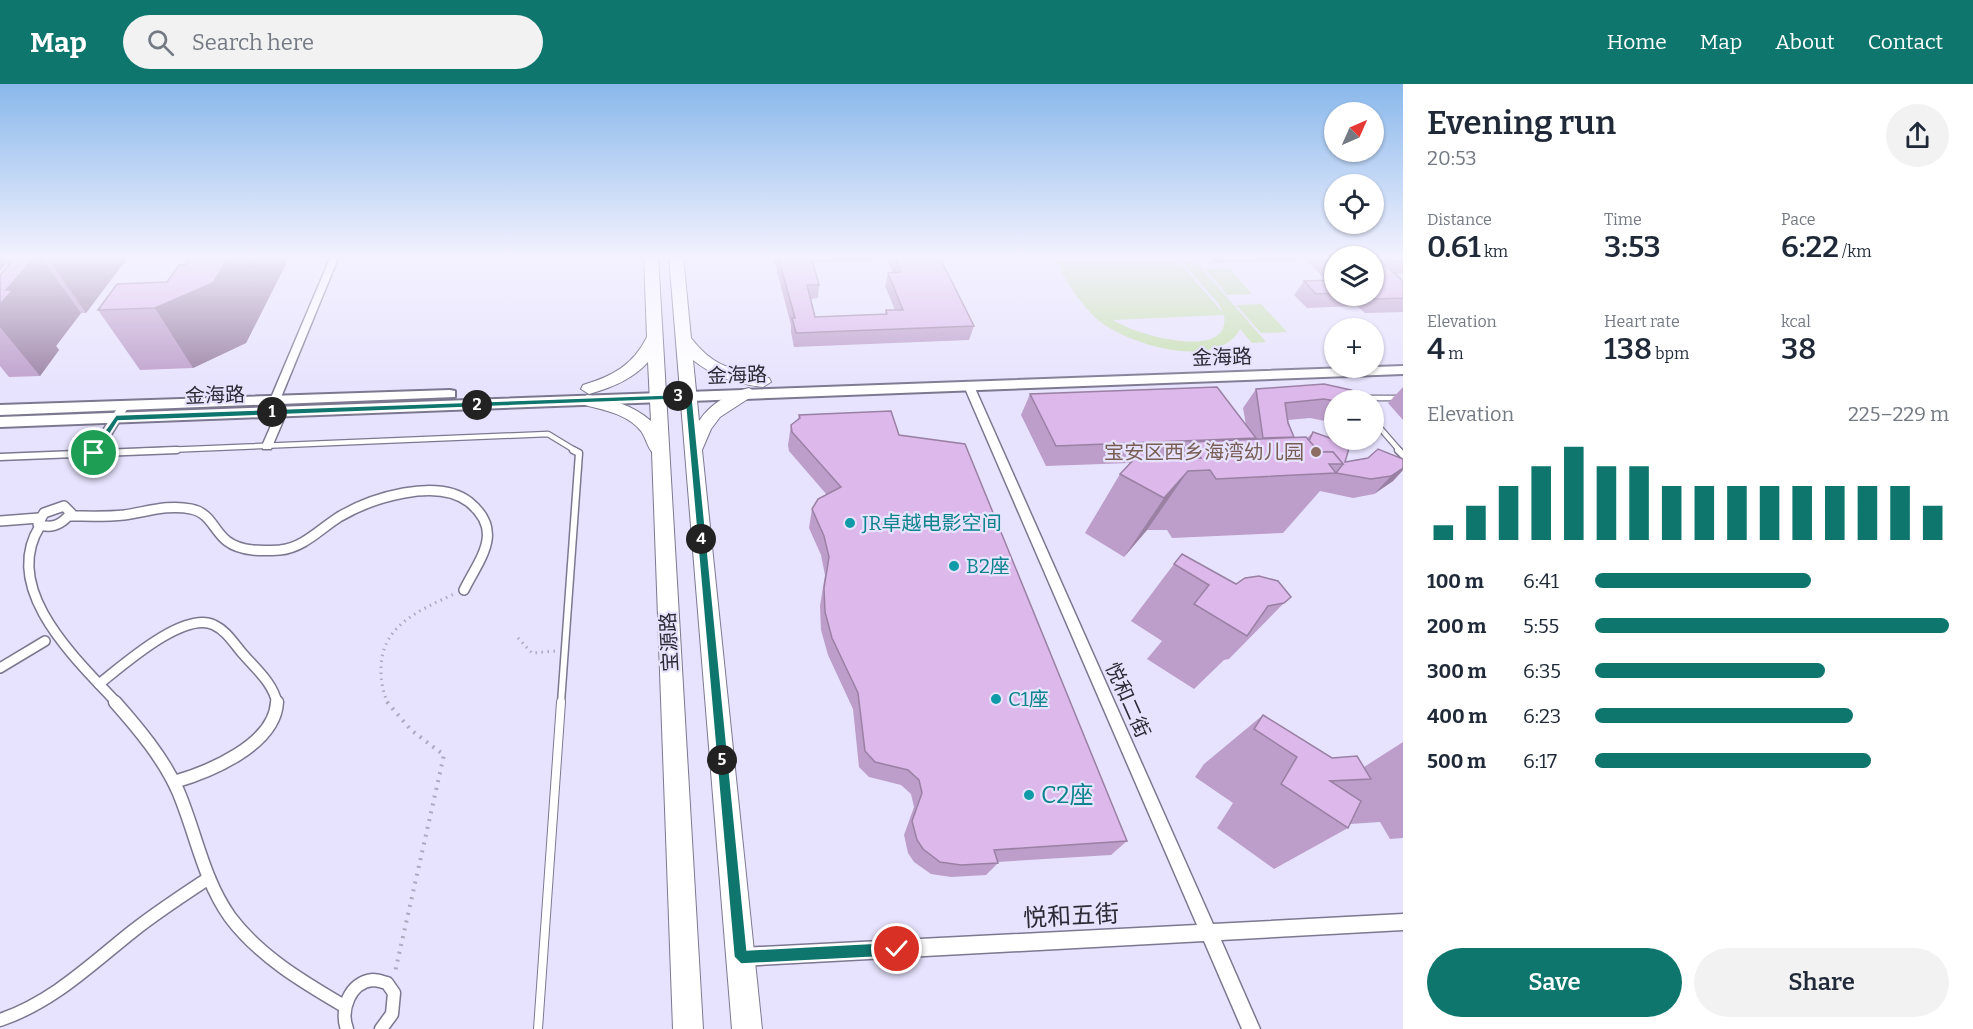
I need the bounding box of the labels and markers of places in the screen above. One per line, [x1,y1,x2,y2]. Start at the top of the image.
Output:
pin: 3 [663,381,693,411]
pin: 2 [462,390,492,420]
pin: 1 [257,397,287,427]
pin [68,427,119,478]
place label: 宝安区西乡海湾幼儿园 [1104,440,1304,464]
marker: 宝安区西乡海湾幼儿园 [1309,445,1323,459]
place label: JR卓越电影空间 [861,511,1002,535]
marker: JR卓越电影空间 [843,516,857,530]
pin: 4 [686,524,716,554]
place label: B2座 [966,554,1010,578]
marker: B2座 [947,559,961,573]
place label: C1座 [1008,687,1049,711]
marker: C1座 [989,692,1003,706]
pin: 5 [707,745,737,775]
place label: C2座 [1041,781,1093,809]
marker: C2座 [1022,788,1036,802]
pin [871,923,922,974]

